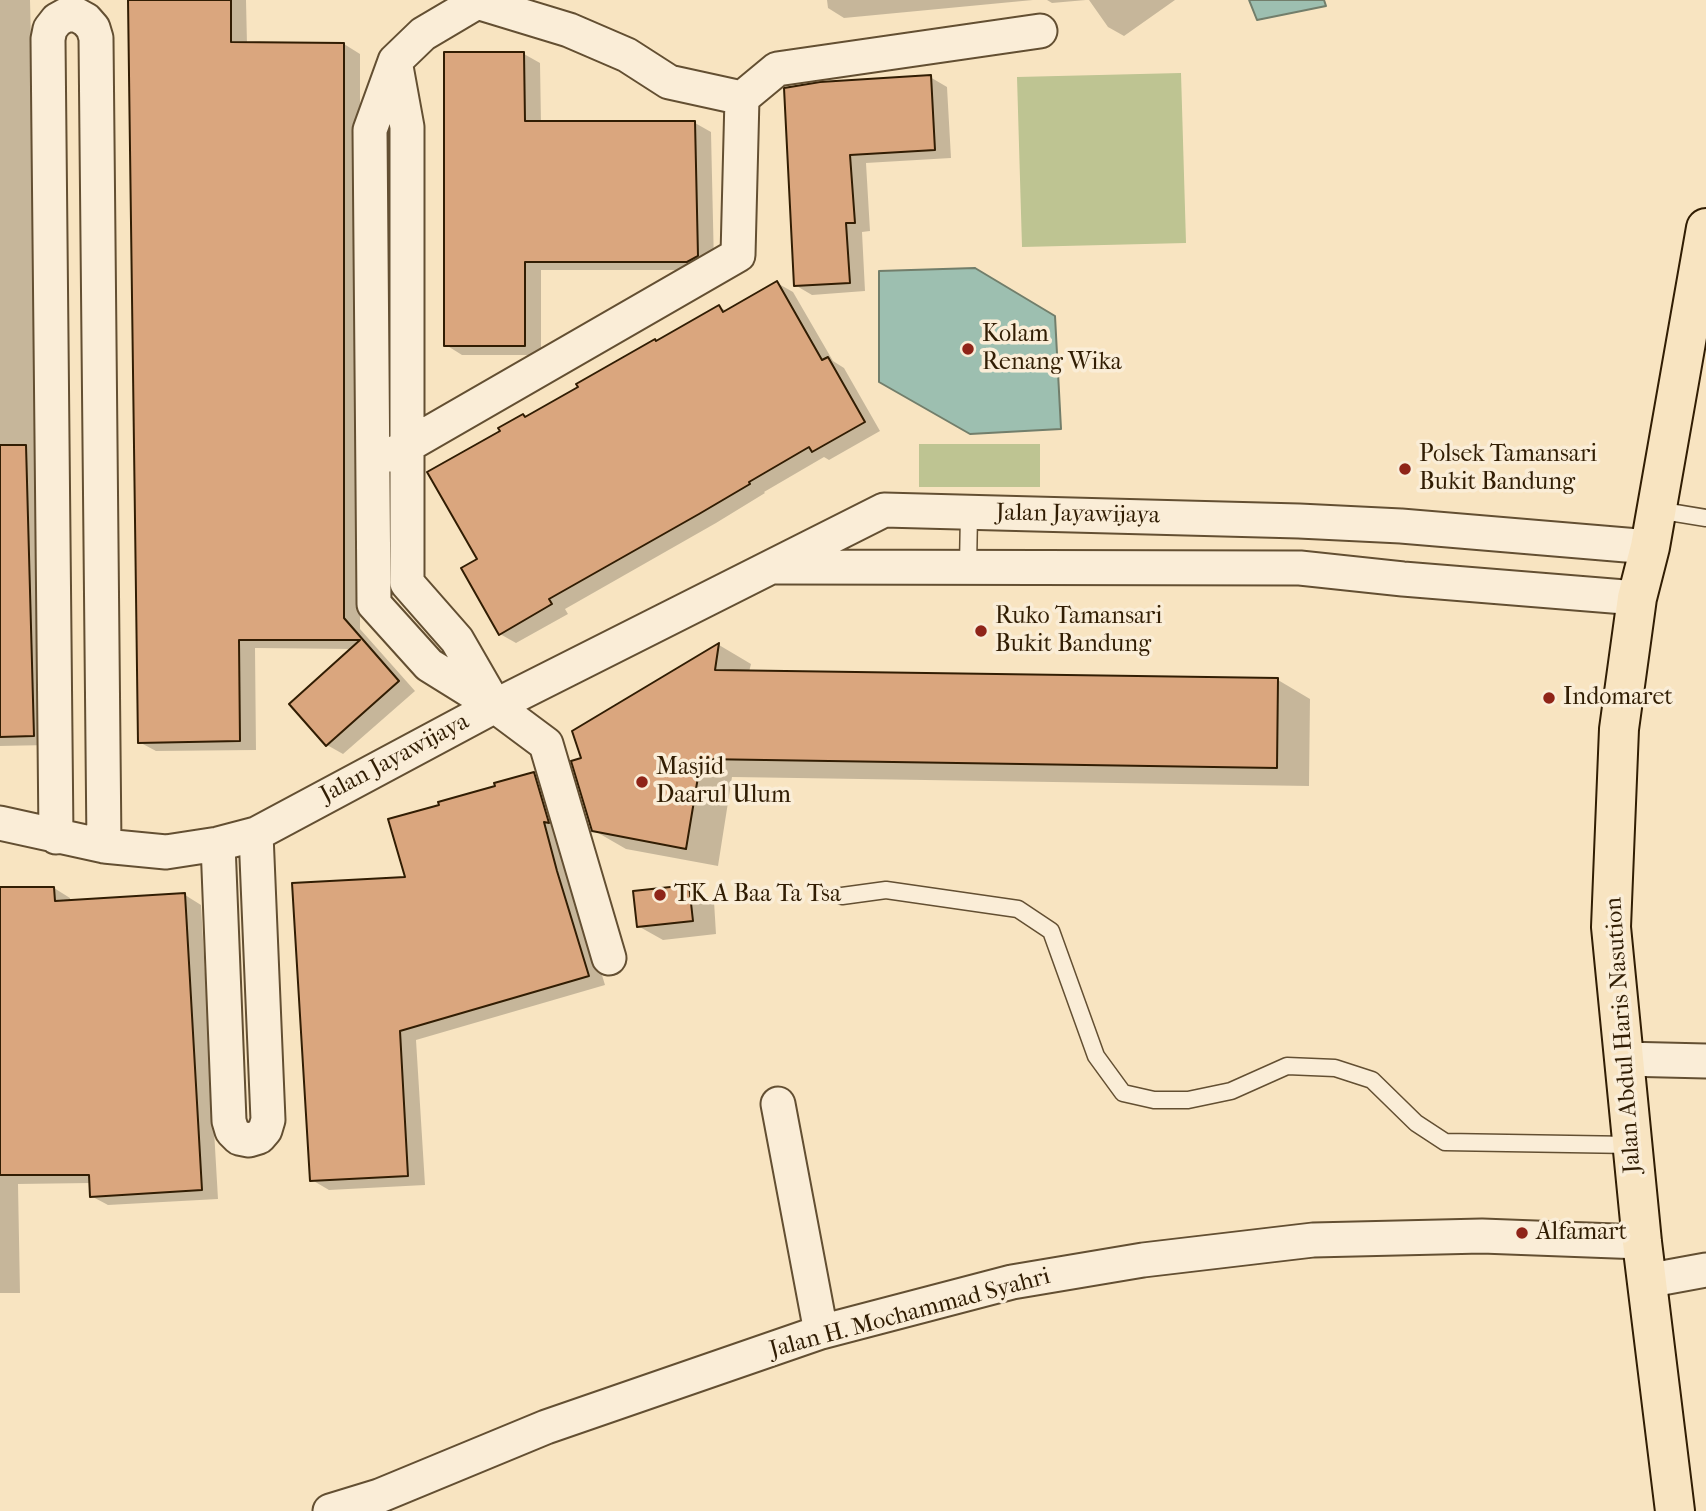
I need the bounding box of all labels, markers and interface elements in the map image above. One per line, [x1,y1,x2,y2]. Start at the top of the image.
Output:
place label: Kolam Renang Wika [982,321,1122,377]
marker: Kolam Renang Wika [960,341,976,357]
place label: Polsek Tamansari Bukit Bandung [1419,441,1597,497]
marker: Polsek Tamansari Bukit Bandung [1397,461,1413,477]
street label: Jalan Jayawijaya [996,499,1160,531]
place label: Ruko Tamansari Bukit Bandung [995,603,1162,659]
marker: Ruko Tamansari Bukit Bandung [973,623,989,639]
place label: Indomaret [1563,684,1673,712]
marker: Indomaret [1541,690,1557,706]
street label: Jalan Jayawijaya [316,708,474,810]
place label: Masjid Daarul Ulum [656,754,791,810]
marker: Masjid Daarul Ulum [634,774,650,790]
place label: TK A Baa Ta Tsa [674,881,841,909]
marker: TK A Baa Ta Tsa [652,887,668,903]
street label: Jalan Abdul Haris Nasution [1600,896,1648,1174]
place label: Alfamart [1536,1219,1627,1247]
marker: Alfamart [1514,1225,1530,1241]
street label: Jalan H. Mochammad Syahri [766,1263,1054,1365]

